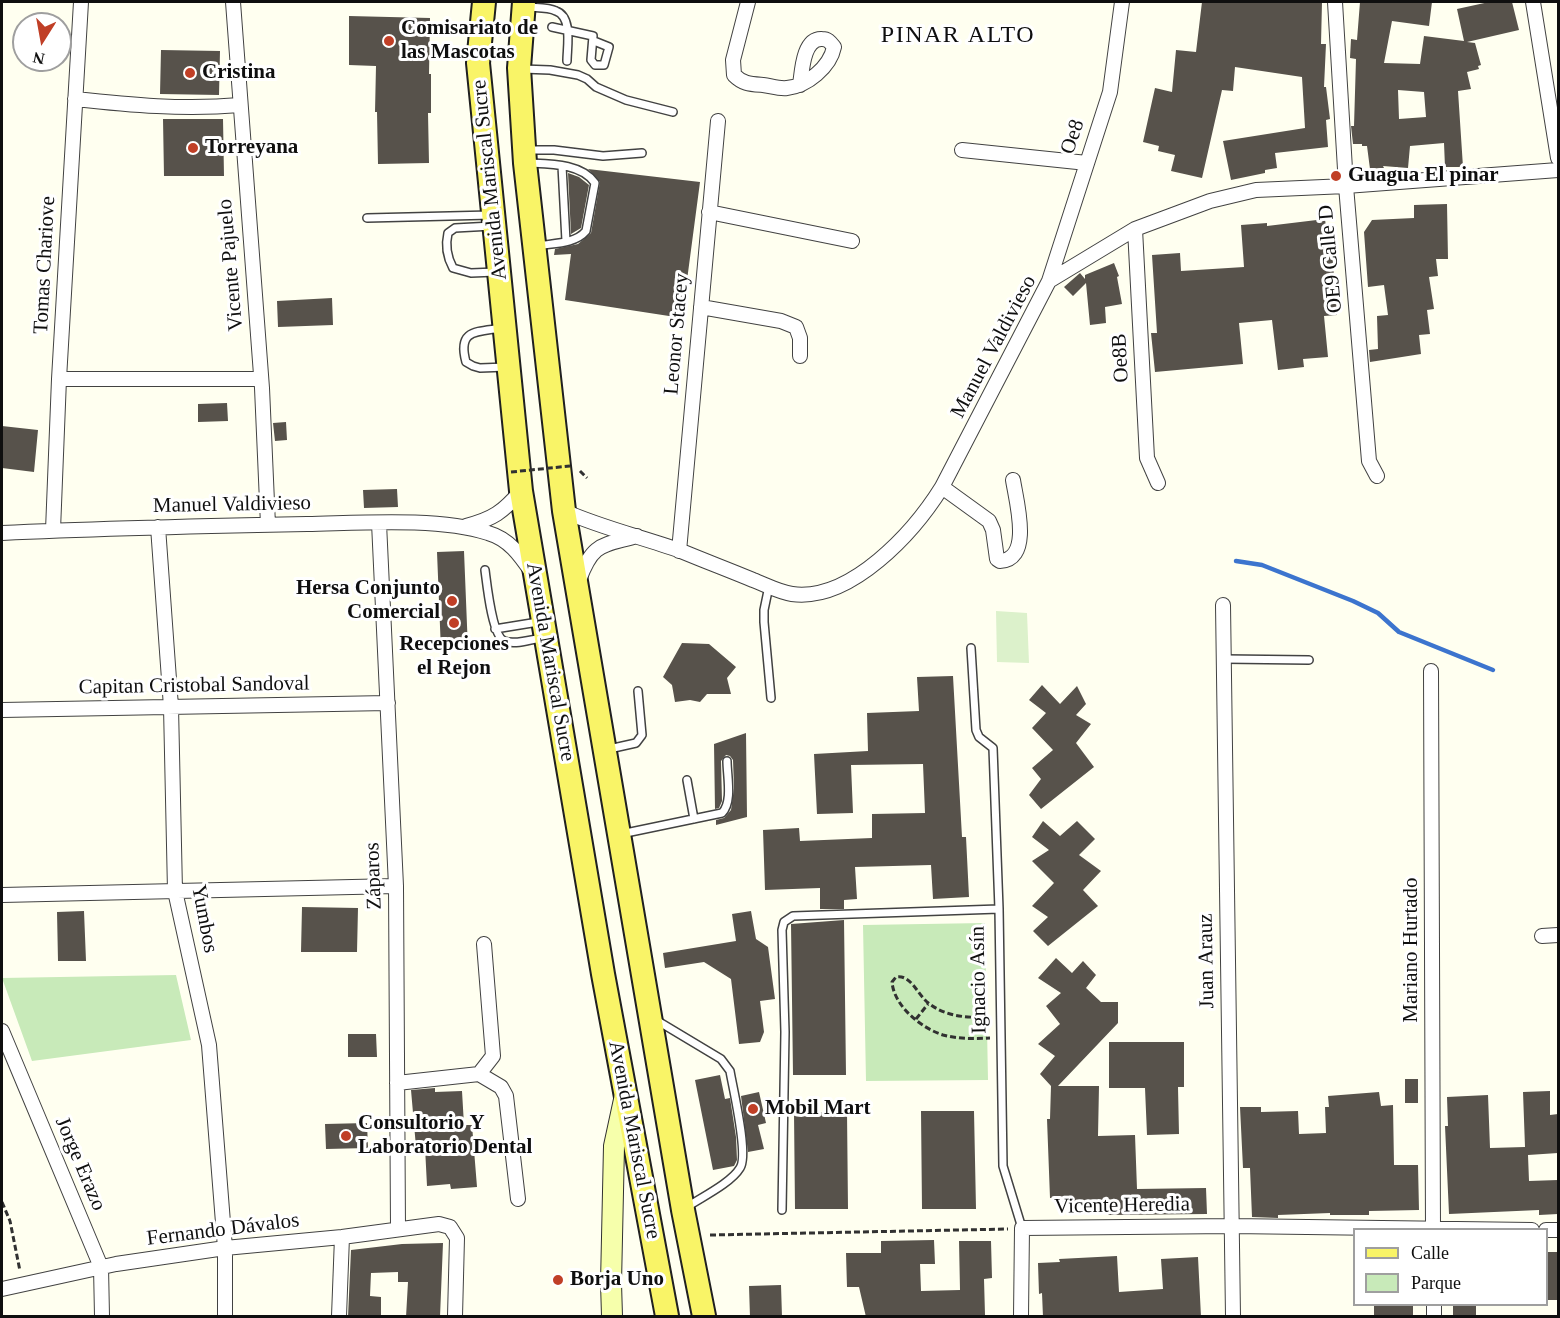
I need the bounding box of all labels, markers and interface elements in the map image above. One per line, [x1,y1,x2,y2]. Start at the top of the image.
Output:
north arrow [12,12,72,72]
place label: Comisariato de las Mascotas [401,16,538,66]
district label: PINAR ALTO [881,22,1035,50]
marker: Comisariato de las Mascotas [382,34,396,48]
text: N [32,49,46,68]
place label: Cristina [202,60,276,86]
marker: Cristina [183,66,197,80]
street label: Avenida Mariscal Sucre [467,79,513,281]
street label: Oe8 [1056,116,1090,158]
place label: Torreyana [205,135,298,161]
marker: Torreyana [186,141,200,155]
place label: Guagua El pinar [1348,163,1499,189]
marker: Guagua El pinar [1329,169,1343,183]
street label: Tomas Chariove [29,195,61,335]
street label: Vicente Pajuelo [213,198,249,332]
street label: OE9 Calle D [1314,204,1348,314]
street label: Manuel Valdivieso [946,271,1042,423]
street label: Leonor Stacey [659,272,695,396]
street label: Oe8B [1107,333,1135,383]
street label: Manuel Valdivieso [153,491,311,519]
street label: Avenida Mariscal Sucre [520,561,580,763]
place label: Hersa Conjunto Comercial [296,576,440,626]
marker: Hersa Conjunto Comercial [445,594,459,608]
marker: Recepciones el Rejon [447,616,461,630]
place label: Recepciones el Rejon [399,632,509,682]
street label: Capitan Cristobal Sandoval [78,671,310,701]
street label: Záparos [360,842,388,910]
street label: Mariano Hurtado [1398,877,1424,1023]
street label: Yumbos [185,883,223,955]
street label: Juan Arauz [1194,913,1220,1009]
street label: Ignacio Asín [965,926,993,1034]
street label: Avenida Mariscal Sucre [602,1039,666,1241]
place label: Mobil Mart [765,1096,871,1122]
marker: Mobil Mart [746,1102,760,1116]
place label: Consultorio Y Laboratorio Dental [358,1111,532,1161]
street label: Jorge Erazo [49,1113,111,1215]
marker: Consultorio Y Laboratorio Dental [339,1129,353,1143]
street label: Vicente Heredia [1054,1192,1190,1220]
street label: Fernando Dávalos [145,1208,301,1252]
legend [1353,1228,1548,1306]
text: Calle [1411,1243,1449,1263]
place label: Borja Uno [570,1267,664,1293]
marker: Borja Uno [551,1273,565,1287]
text: Parque [1411,1273,1461,1293]

